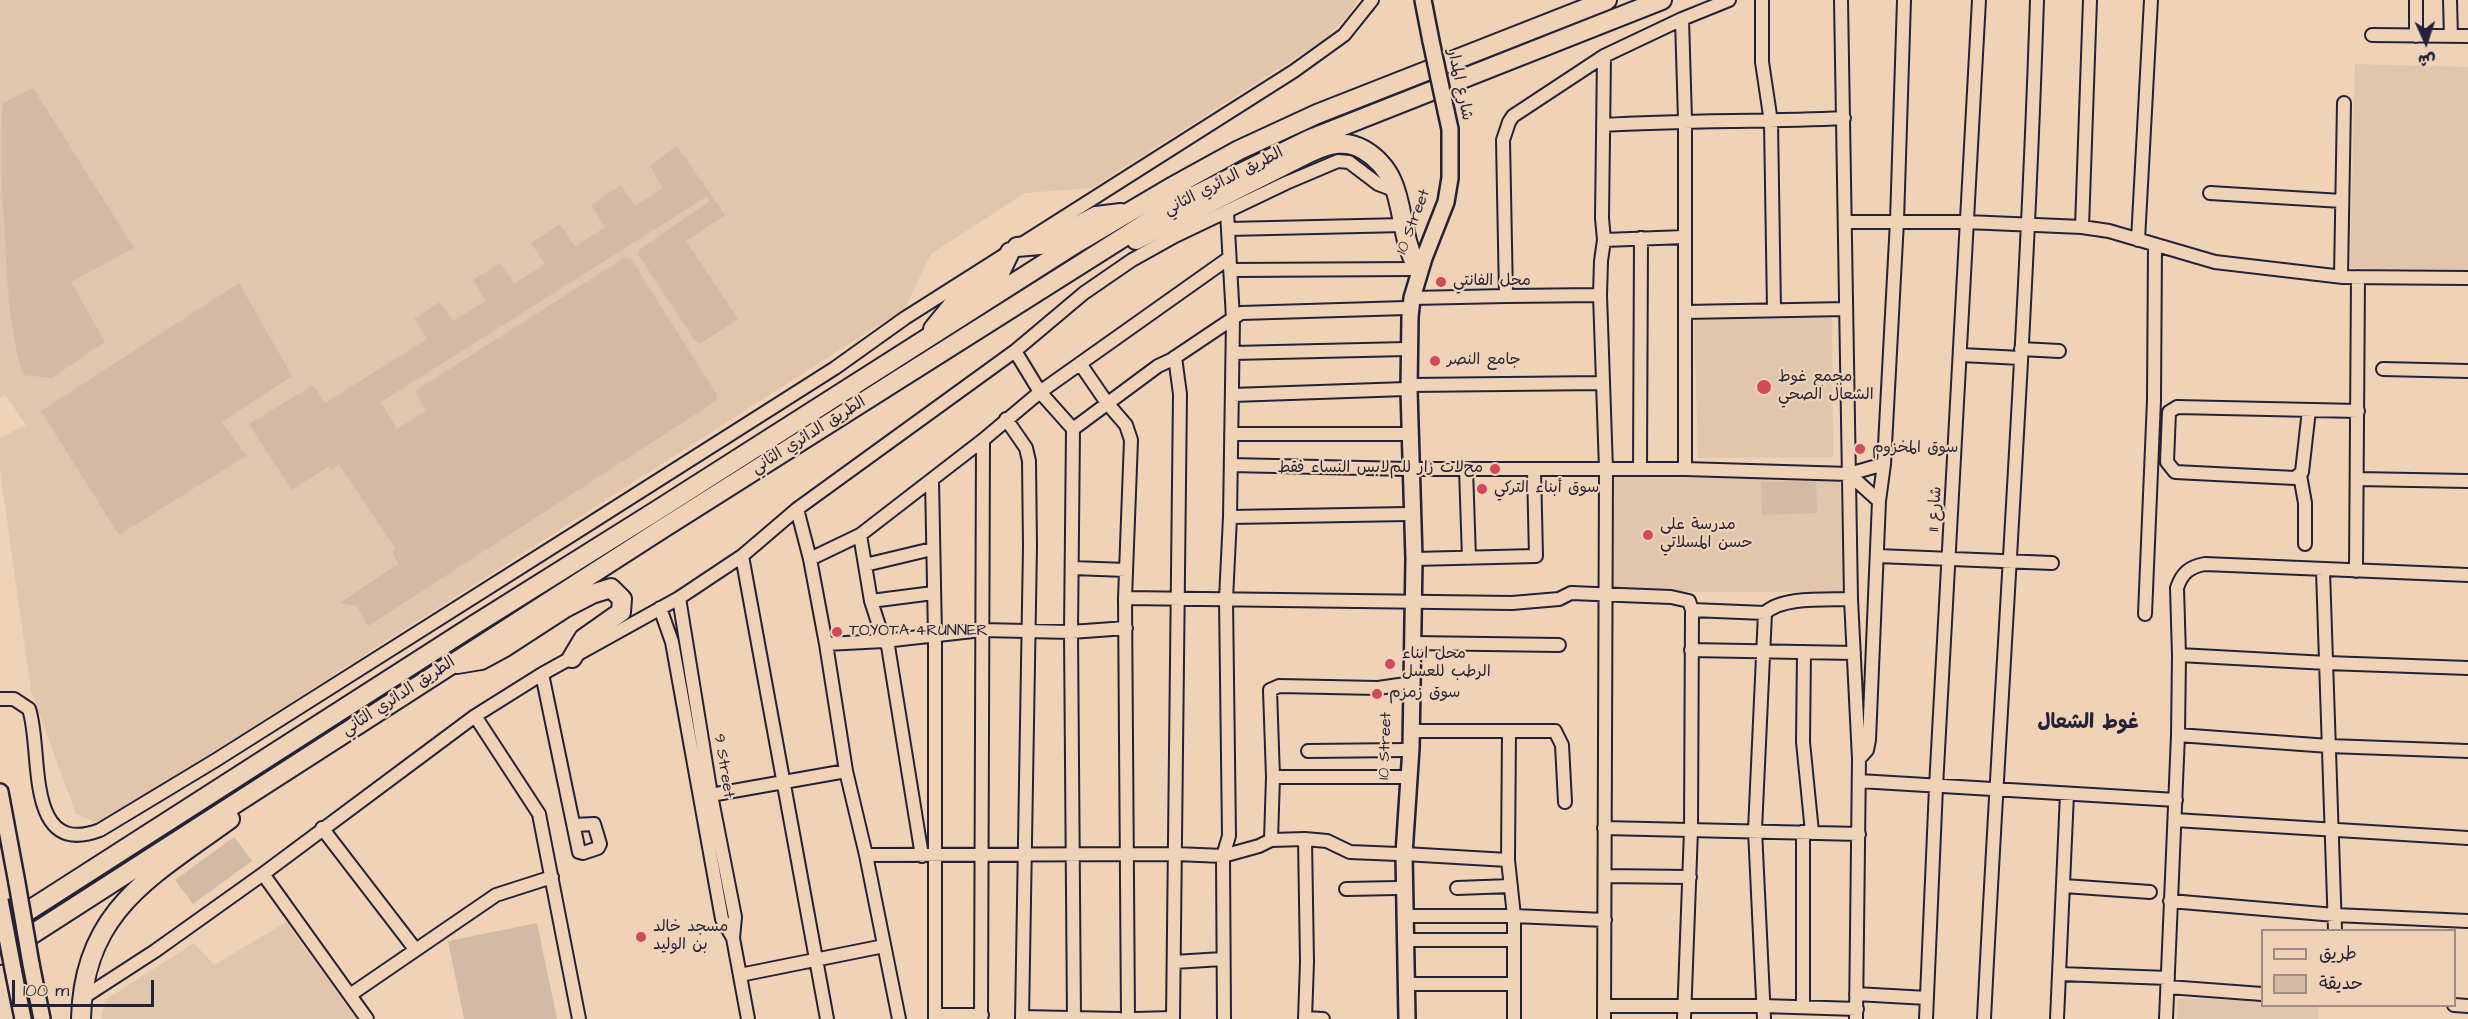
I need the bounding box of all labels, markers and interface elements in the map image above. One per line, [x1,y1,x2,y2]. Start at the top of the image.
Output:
north arrow [2396,12,2456,72]
street label: شارع المدار [1442,48,1476,122]
text: ش [2418,49,2436,71]
street label: الطريق الدائري الثاني [1161,144,1287,220]
street label: 10 Street [1393,187,1435,257]
place label: محل الفانتي [1453,272,1531,292]
marker: محل الفانتي [1434,275,1448,289]
place label: جامع النصر [1447,351,1521,371]
marker: جامع النصر [1428,354,1442,368]
place label: مجمع غوط الشعال الصحي [1778,368,1874,406]
marker: مجمع غوط الشعال الصحي [1755,378,1773,396]
street label: الطريق الدائري الثاني [748,393,870,479]
place label: سوق المخزوم [1872,439,1959,459]
marker: سوق المخزوم [1853,442,1867,456]
place label: محﻻت زار للمﻻبس النساء فقط [1278,459,1483,479]
marker: محﻻت زار للمﻻبس النساء فقط [1488,462,1502,476]
place label: سوق أبناء التركي [1494,479,1599,499]
marker: سوق أبناء التركي [1475,482,1489,496]
street label: شارع 11 [1925,486,1947,532]
place label: مدرسة على حسن المسلاتي [1660,516,1753,554]
marker: مدرسة على حسن المسلاتي [1641,528,1655,542]
place label: TOYOTA 4RUNNER [849,622,988,642]
marker: TOYOTA 4RUNNER [830,625,844,639]
place label: محل ابناء الرطب للعسل [1402,645,1491,683]
street label: الطريق الدائري الثاني [339,653,459,741]
marker: محل ابناء الرطب للعسل [1383,657,1397,671]
place label: سوق زمزم [1389,684,1460,704]
marker: سوق زمزم [1370,687,1384,701]
street label: 10 Street [1375,712,1397,780]
district label: غوط الشعال [2038,712,2138,736]
street label: 9 Street [708,732,738,800]
place label: مسجد خالد بن الوليد [653,918,728,956]
legend [2261,929,2456,1007]
marker: مسجد خالد بن الوليد [634,930,648,944]
text: طريق [2319,941,2357,966]
scale bar [15,968,158,1006]
text: حديقة [2319,971,2363,996]
text: 100 m [23,978,69,1003]

